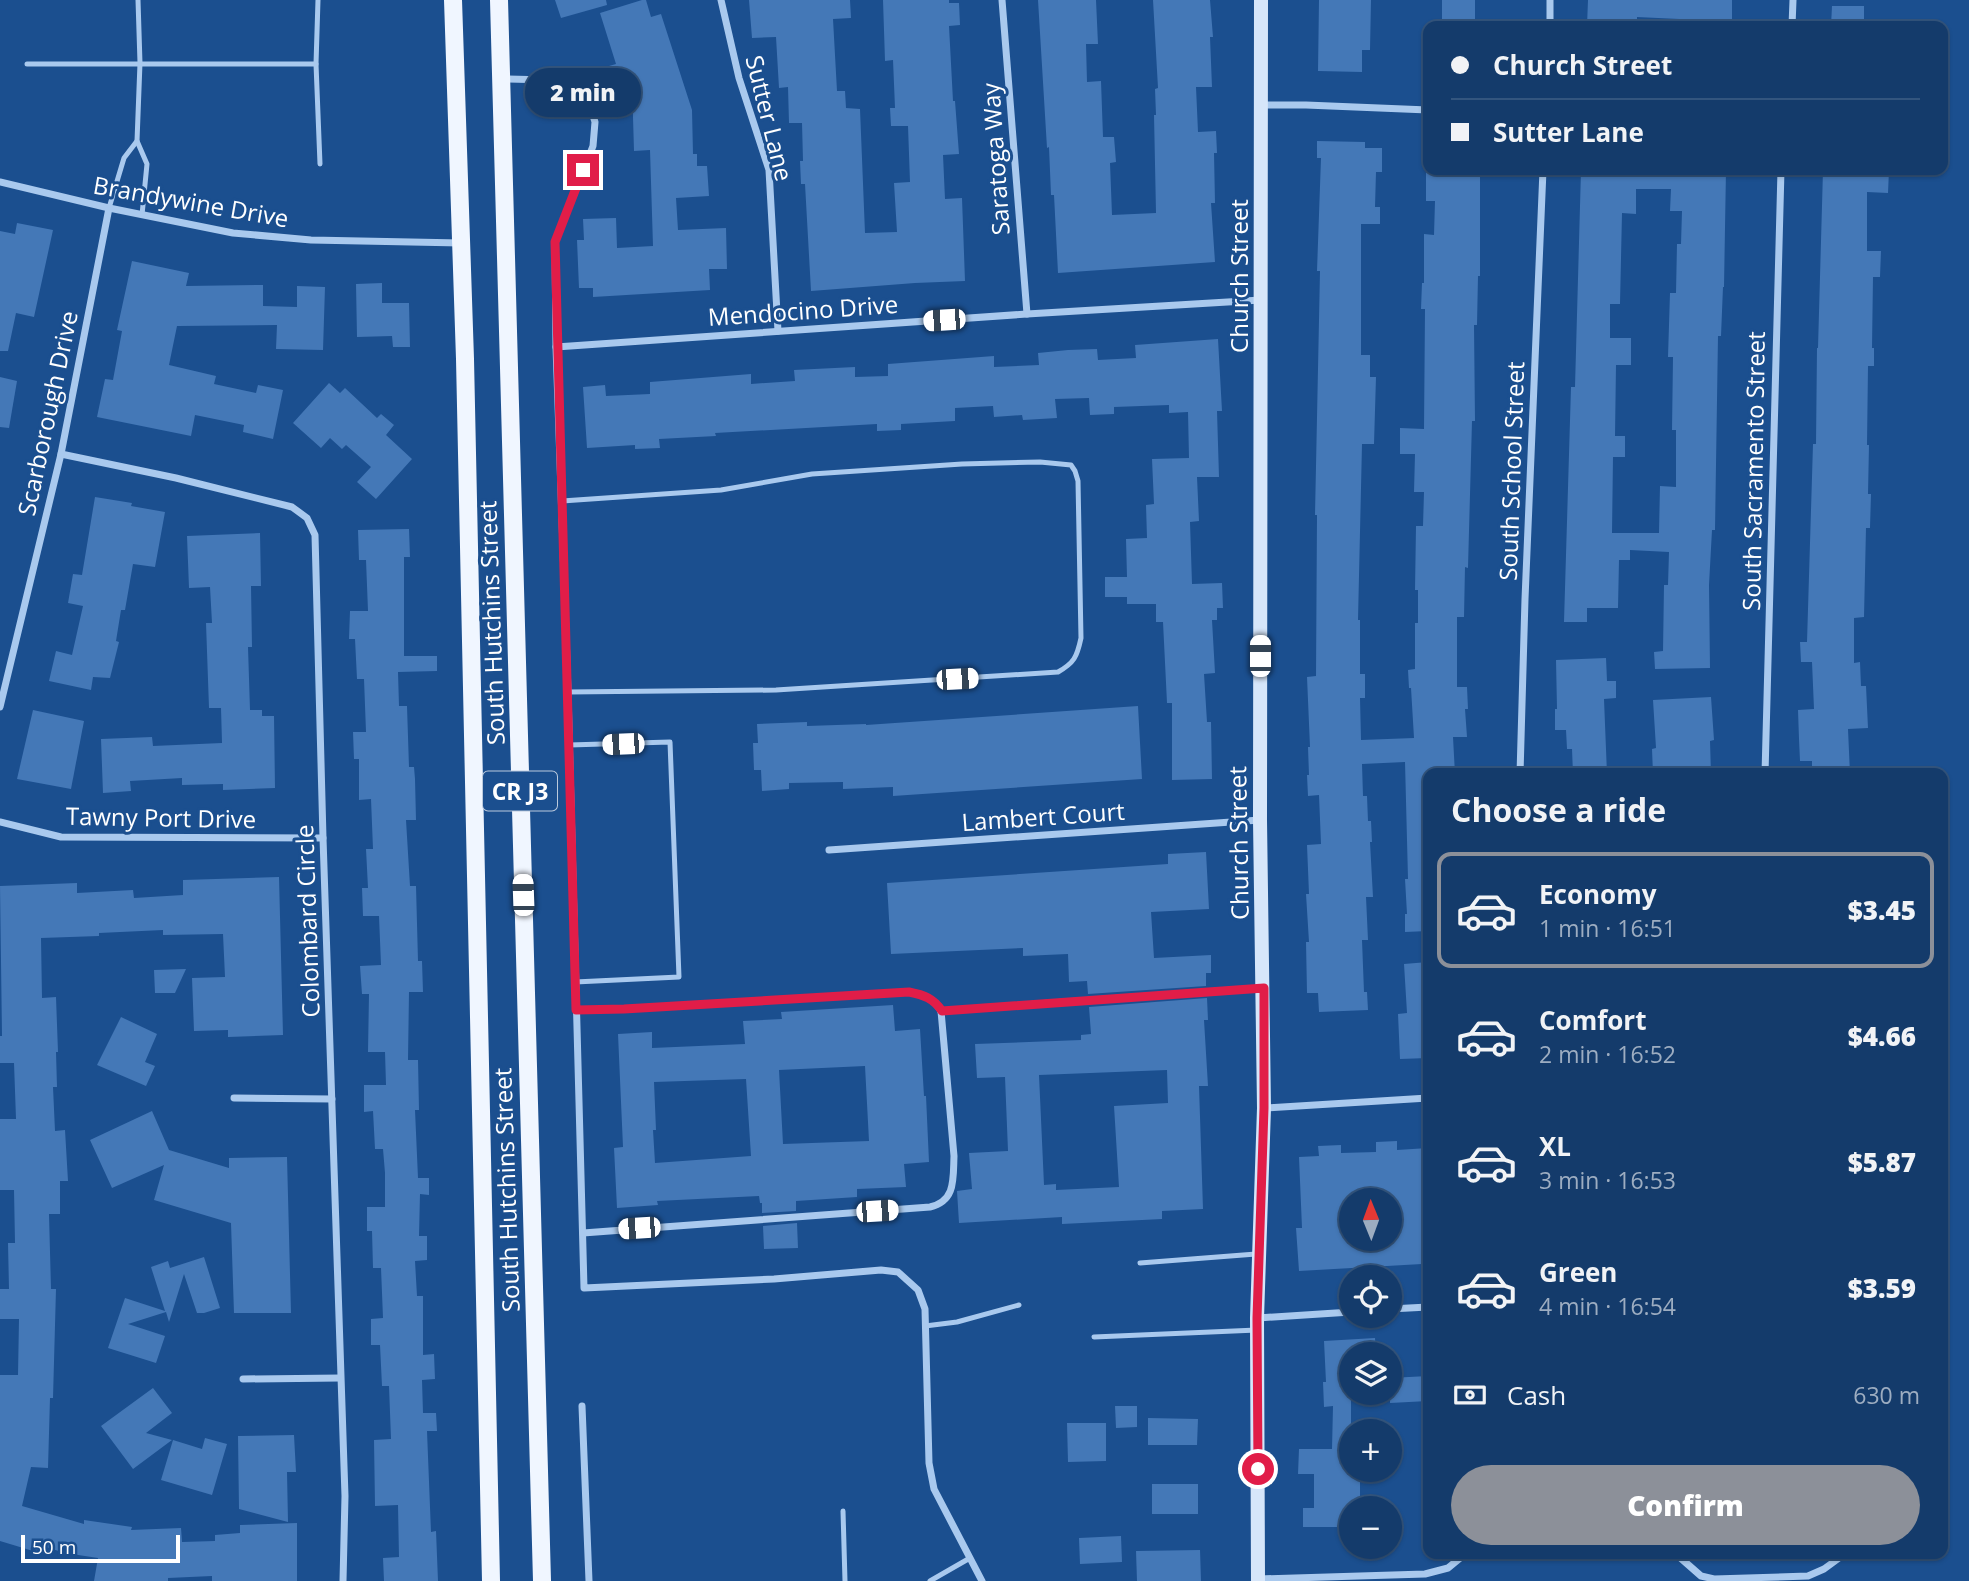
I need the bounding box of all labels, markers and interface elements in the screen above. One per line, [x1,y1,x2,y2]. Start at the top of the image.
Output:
text: Church Street [1493,47,1672,83]
street label: Sutter Lane [738,52,802,184]
callout: 2 min [525,68,641,118]
text: 2 min [550,76,616,108]
street label: Saratoga Way [973,81,1017,236]
text: Sutter Lane [1493,114,1644,150]
route end [567,154,599,186]
street label: Brandywine Drive [91,168,291,234]
street label: Church Street [1222,199,1255,353]
street label: Mendocino Drive [707,287,899,333]
street label: Scarborough Drive [9,308,85,518]
car [923,308,966,332]
street label: South Sacramento Street [1734,331,1772,611]
street label: South School Street [1491,361,1531,581]
street label: South Hutchins Street [470,500,512,746]
car [1250,635,1271,677]
car [936,667,979,691]
car [602,733,645,755]
street label: Church Street [1220,766,1256,920]
road number: CR J3 [483,772,557,810]
text: Choose a ride [1451,788,1666,831]
street label: Lambert Court [960,794,1126,838]
street label: Tawny Port Drive [66,799,256,835]
street label: Colombard Circle [287,824,327,1018]
car [512,874,535,916]
text: Economy [1539,876,1657,912]
icon: car [1455,879,1518,942]
text: $3.45 [1848,892,1916,928]
text: 1 min · 16:51 [1539,912,1676,944]
text: Comfort [1539,1002,1646,1038]
icon: car [1455,1005,1518,1068]
text: $4.66 [1848,1018,1916,1054]
text: 2 min · 16:52 [1539,1038,1676,1070]
street label: South Hutchins Street [485,1067,527,1313]
text: XL [1539,1128,1571,1164]
icon: car [1455,1131,1518,1194]
text: $5.87 [1848,1144,1916,1180]
text: 3 min · 16:53 [1539,1164,1676,1196]
north arrow [1339,1188,1402,1251]
map controls [1339,1188,1402,1559]
car [856,1199,899,1223]
car [618,1216,661,1240]
text: Green [1539,1254,1617,1290]
icon: car [1455,1257,1518,1320]
button: locate [1339,1265,1402,1328]
text: $3.59 [1848,1270,1916,1306]
text: 4 min · 16:54 [1539,1290,1676,1322]
button: layers [1339,1342,1402,1405]
icon: cash [1451,1376,1489,1414]
text: Cash [1507,1377,1566,1413]
text: 630 m [1853,1379,1920,1411]
button: + [1339,1419,1402,1482]
route start [1242,1453,1274,1485]
button: Confirm [1451,1465,1920,1545]
button: − [1339,1496,1402,1559]
scale bar [21,1532,180,1564]
text: 50 m [32,1534,76,1560]

